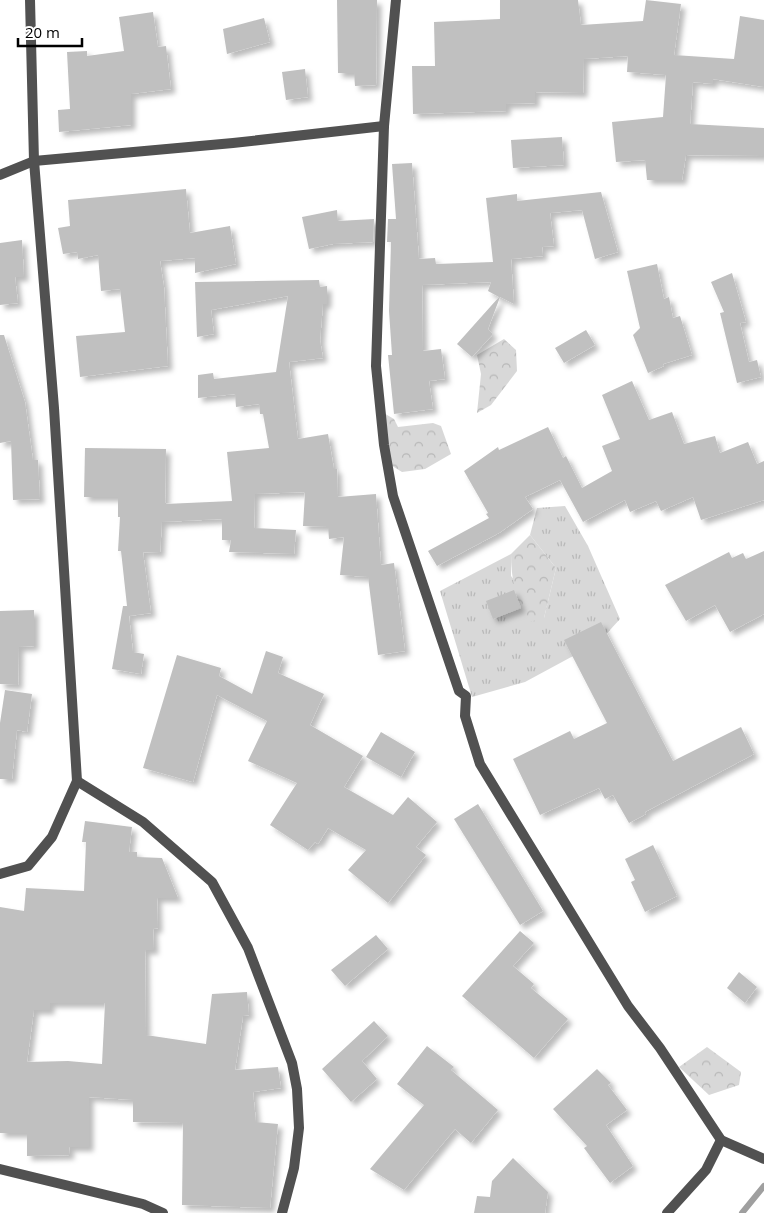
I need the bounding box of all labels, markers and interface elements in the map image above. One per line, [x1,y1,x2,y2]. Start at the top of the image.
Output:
scale bar [18,15,81,47]
text: 20 m [25,22,60,42]

